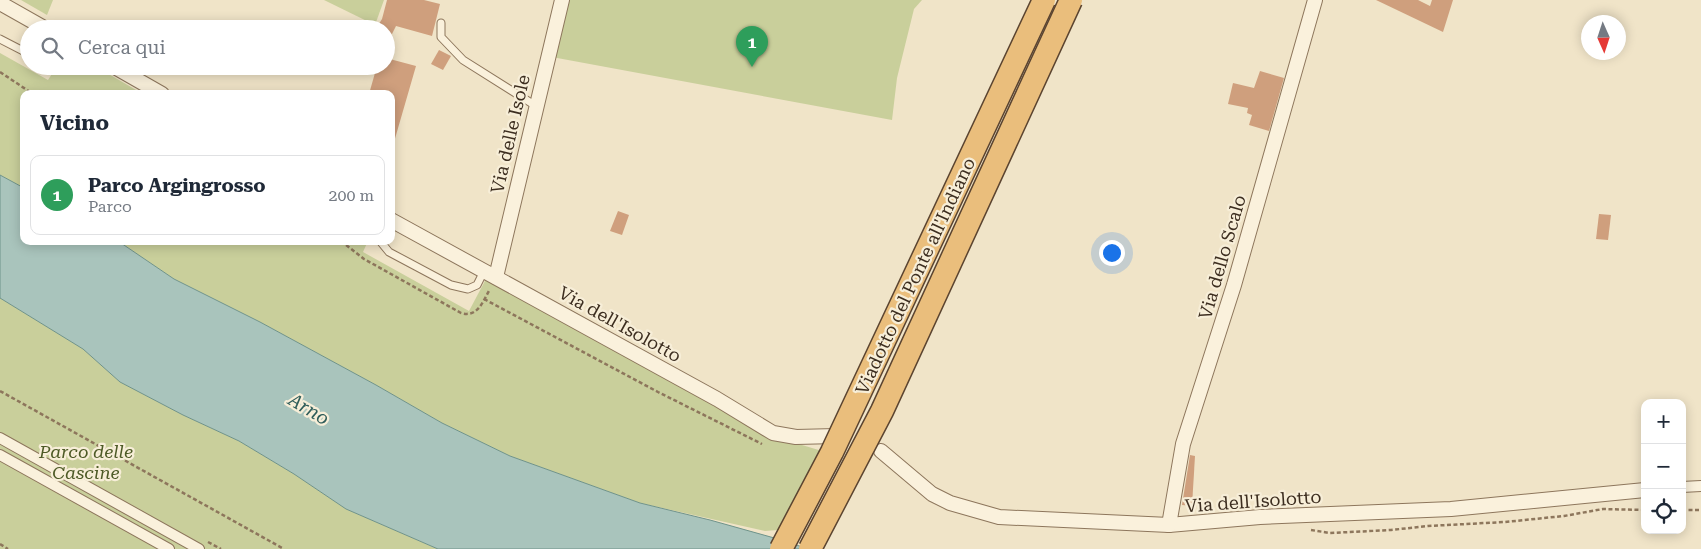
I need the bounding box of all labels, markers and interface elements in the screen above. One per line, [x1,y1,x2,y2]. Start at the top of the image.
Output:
north arrow [1581,15,1626,60]
search box [20,20,395,75]
pin: 1 [736,26,768,67]
icon: search [38,34,66,62]
text: Cerca qui [78,36,166,59]
street label: Via delle Isole [486,73,534,195]
text: Vicino [40,111,109,135]
street label: Viadotto del Ponte all'Indiano [851,154,979,398]
text: Parco Argingrosso [88,174,266,197]
text: 1 [53,186,61,205]
text: 200 m [328,186,374,205]
street label: Via dello Scalo [1194,192,1250,322]
text: Parco [88,197,132,216]
your location [1099,240,1125,266]
street label: Via dell'Isolotto [555,282,685,366]
water label: Arno [284,387,334,430]
map controls [1641,399,1686,534]
button: + [1641,399,1686,444]
park label: Parco delle Cascine [38,441,133,483]
button: − [1641,444,1686,489]
street label: Via dell'Isolotto [1184,486,1322,516]
button: locate [1641,489,1686,534]

